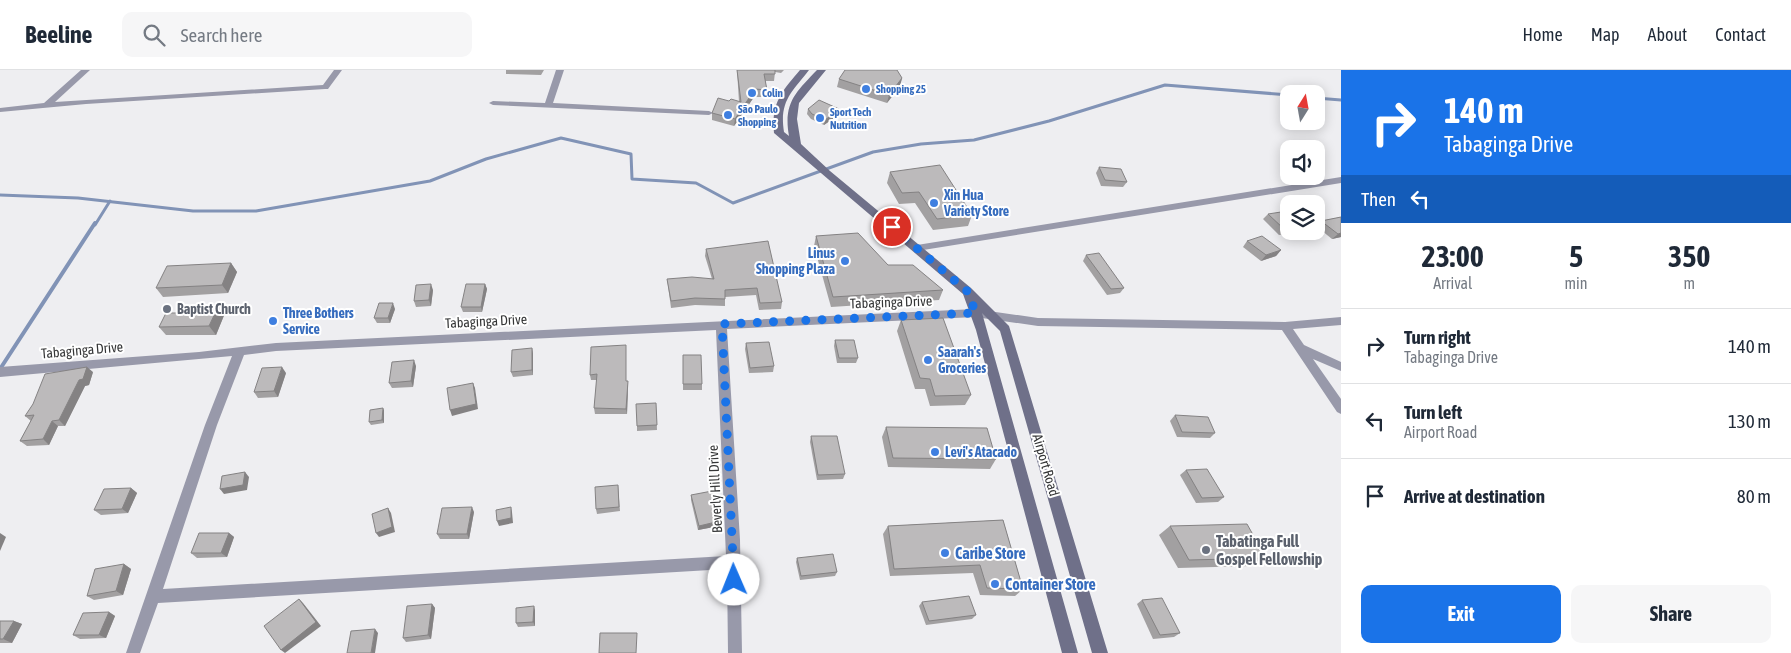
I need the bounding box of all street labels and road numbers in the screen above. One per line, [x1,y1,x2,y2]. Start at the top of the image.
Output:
street label: Tabaginga Drive [850,293,932,311]
street label: Tabaginga Drive [445,311,527,331]
street label: Tabaginga Drive [40,338,124,362]
street label: Airport Road [1029,432,1063,498]
street label: Beverly Hill Drive [705,445,725,533]

